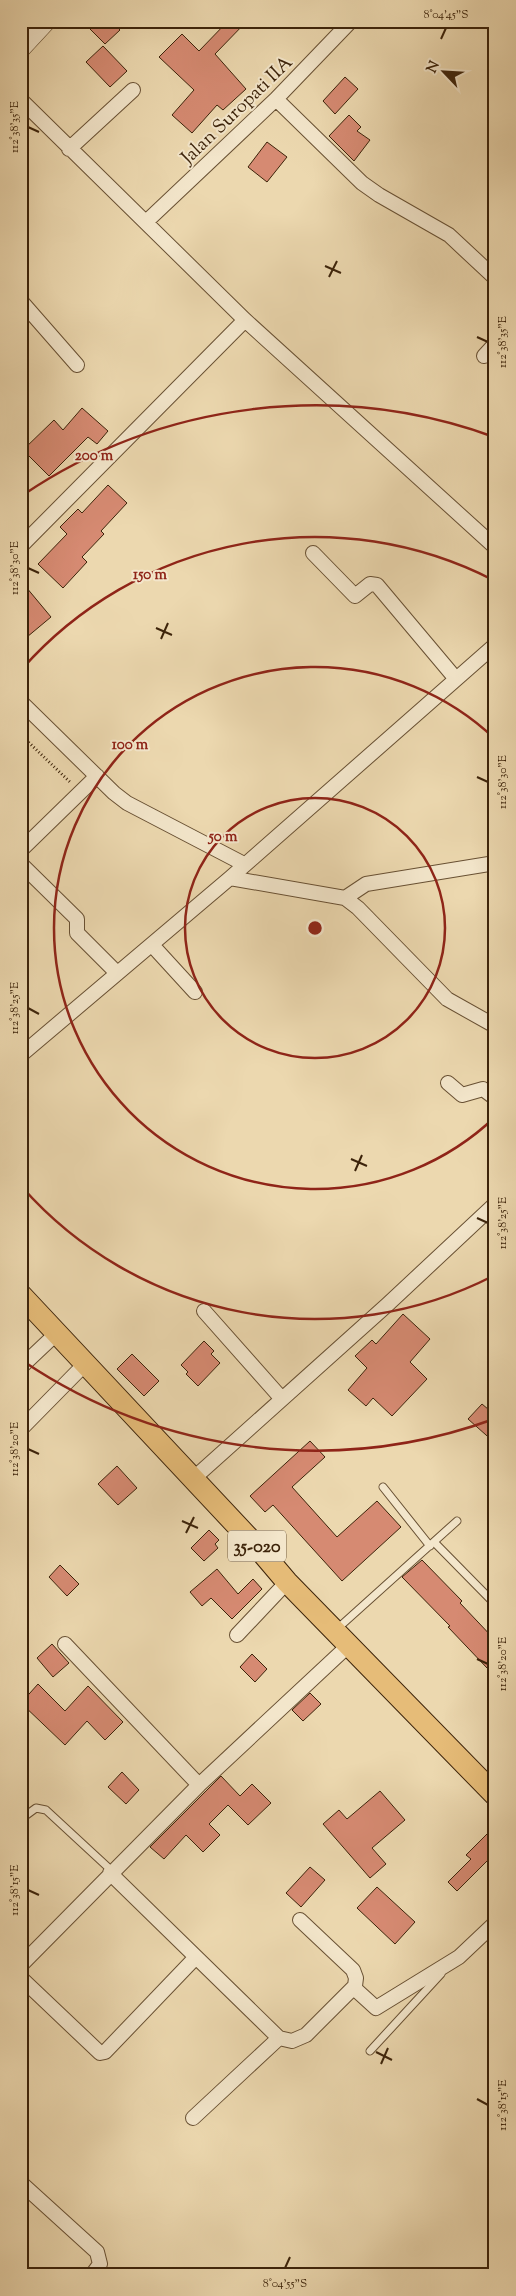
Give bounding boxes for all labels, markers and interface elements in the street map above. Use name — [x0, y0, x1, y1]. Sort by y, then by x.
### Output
text: 8°04'45"S — [423, 6, 469, 24]
north arrow — [418, 48, 468, 98]
street label: Jalan Suropati IIA — [175, 50, 300, 172]
text: N — [423, 58, 445, 77]
text: 112°38'35"E — [6, 100, 24, 153]
text: 112°38'35"E — [494, 315, 512, 368]
text: 200 m — [75, 446, 114, 467]
text: 112°38'30"E — [6, 540, 24, 595]
text: 150 m — [133, 565, 167, 586]
text: 100 m — [112, 735, 149, 756]
text: 112°38'30"E — [494, 754, 512, 809]
text: 50 m — [208, 827, 238, 848]
centre of rings — [306, 919, 324, 937]
text: 112°38'25"E — [6, 981, 24, 1034]
text: 112°38'25"E — [494, 1196, 512, 1249]
text: 112°38'20"E — [6, 1421, 24, 1476]
road number: 35-020 — [228, 1530, 286, 1562]
text: 112°38'20"E — [494, 1636, 512, 1691]
text: 112°38'15"E — [6, 1864, 24, 1916]
text: 112°38'15"E — [494, 2079, 512, 2131]
text: 8°04'55"S — [263, 2275, 307, 2293]

